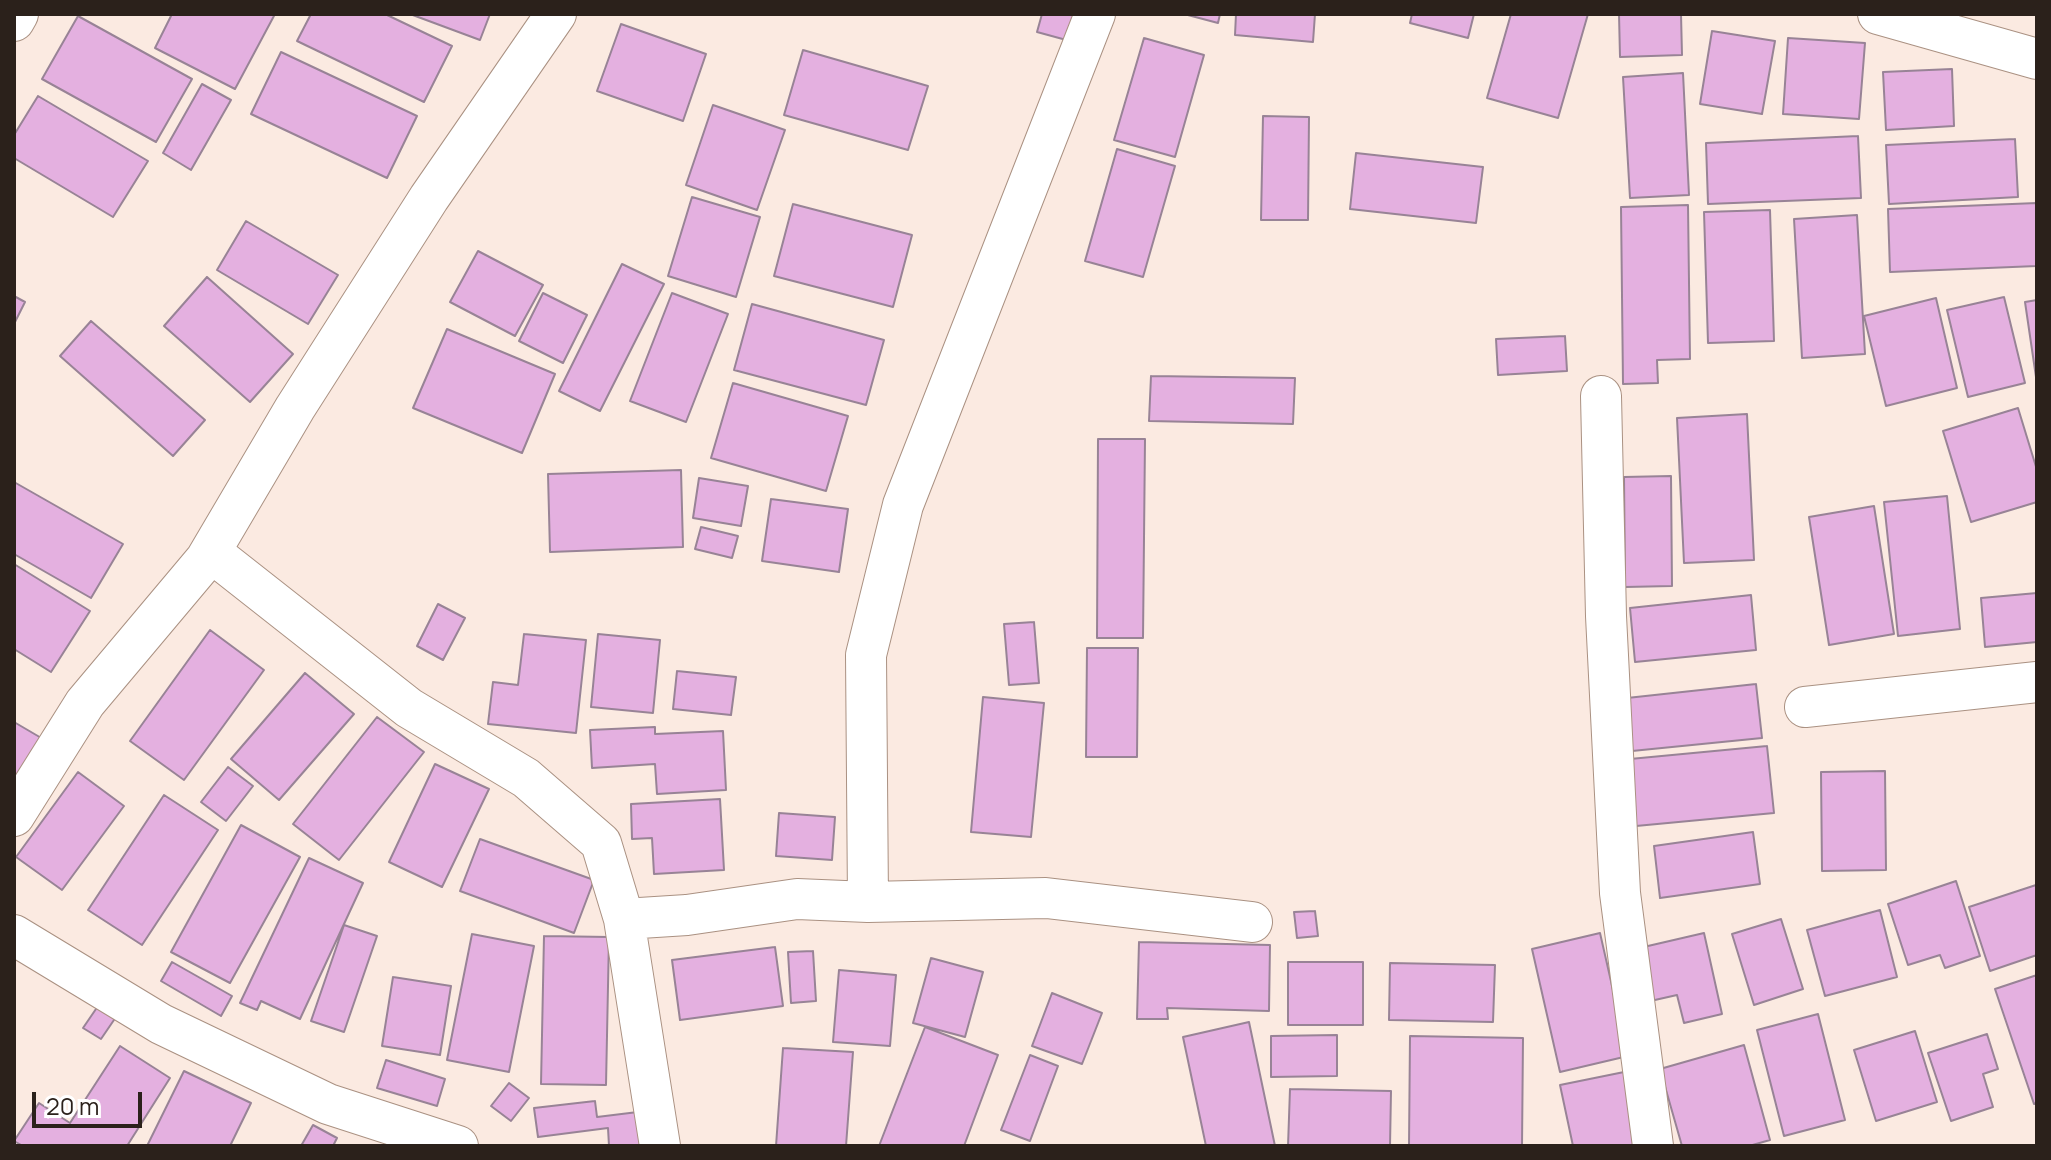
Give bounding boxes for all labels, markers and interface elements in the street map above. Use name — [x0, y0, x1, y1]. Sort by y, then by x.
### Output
scale bar — [36, 1076, 146, 1126]
text: 20 m — [46, 1089, 99, 1122]

